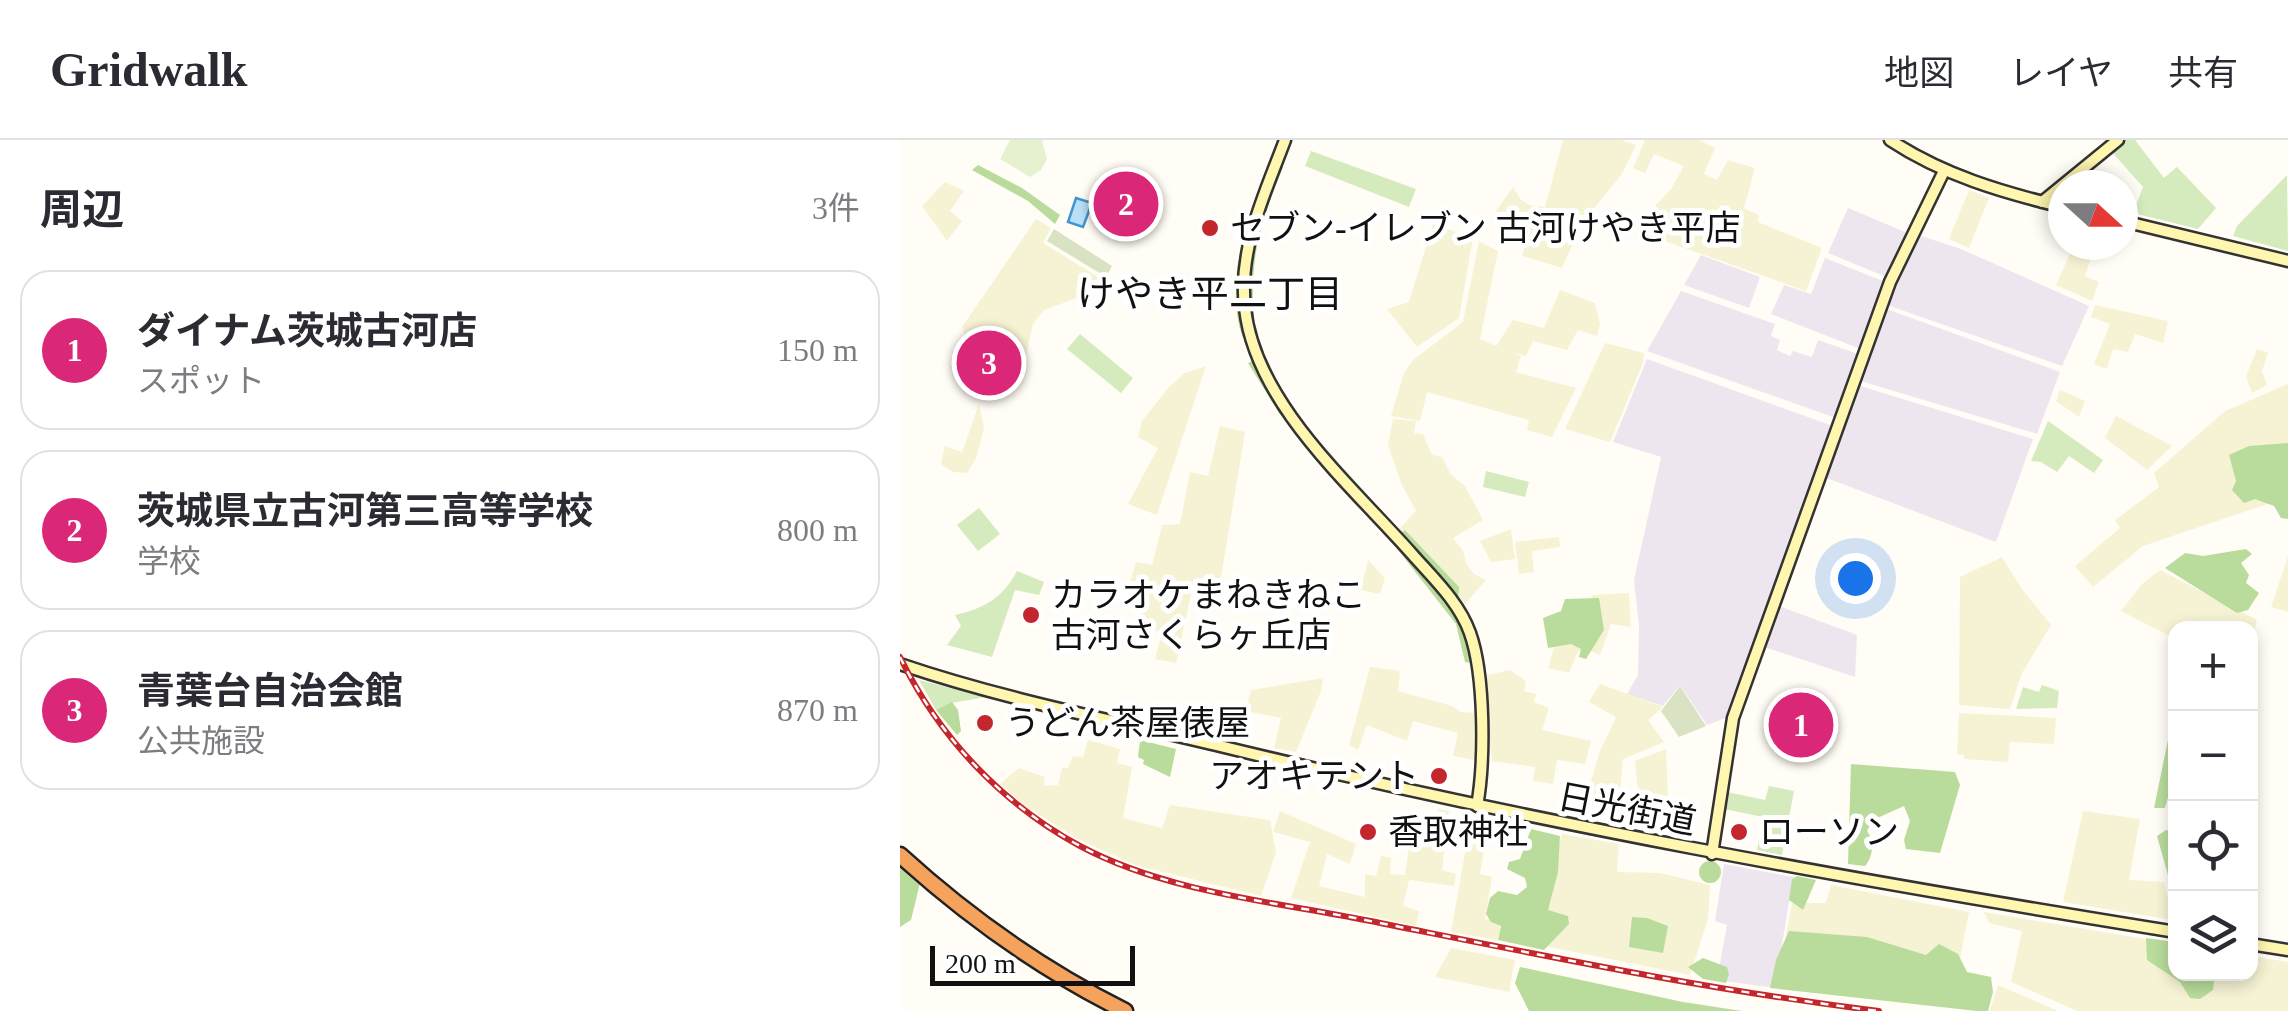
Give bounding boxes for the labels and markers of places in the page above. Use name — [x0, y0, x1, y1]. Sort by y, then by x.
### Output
pin: 2 — [1094, 167, 1158, 242]
place label: セブン-イレブン 古河けやき平店 — [1230, 209, 1740, 248]
marker: セブン-イレブン 古河けやき平店 — [1199, 217, 1221, 239]
pin: 3 — [956, 326, 1022, 400]
place label: カラオケまねきねこ 古河さくらヶ丘店 — [1051, 576, 1366, 655]
marker: カラオケまねきねこ 古河さくらヶ丘店 — [1020, 604, 1042, 626]
pin: 1 — [1768, 688, 1834, 762]
place label: うどん茶屋俵屋 — [1005, 704, 1250, 743]
marker: うどん茶屋俵屋 — [974, 712, 996, 734]
place label: アオキテント — [1209, 757, 1419, 796]
marker: アオキテント — [1428, 765, 1450, 787]
place label: 香取神社 — [1388, 813, 1528, 852]
place label: ローソン — [1759, 813, 1899, 852]
marker: 香取神社 — [1357, 821, 1379, 843]
marker: ローソン — [1728, 821, 1750, 843]

